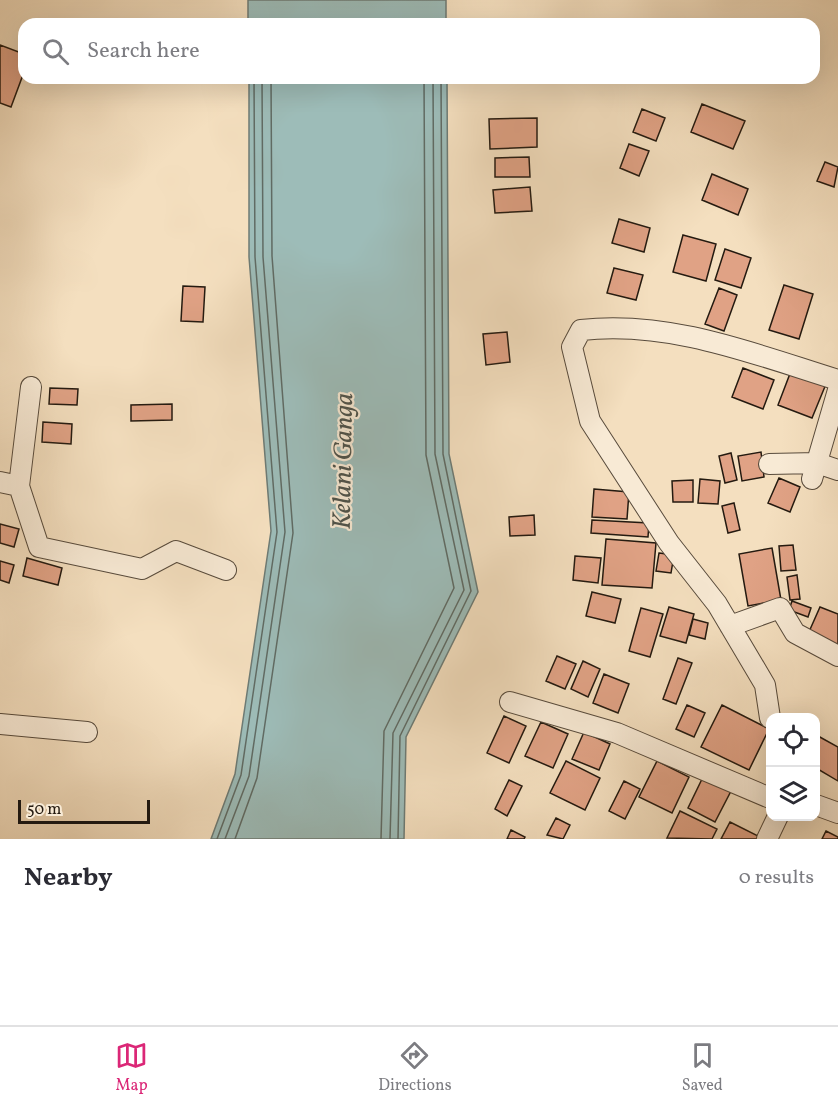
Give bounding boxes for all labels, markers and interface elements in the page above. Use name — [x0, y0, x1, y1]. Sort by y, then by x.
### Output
search box — [18, 18, 820, 84]
icon: search — [39, 35, 72, 68]
text: Search here — [87, 36, 200, 67]
water label: Kelani Ganga — [325, 392, 363, 530]
map controls — [766, 713, 820, 821]
button: locate — [766, 713, 820, 767]
button: layers — [766, 767, 820, 821]
scale bar — [18, 797, 150, 824]
text: 50 m — [27, 799, 61, 821]
text: Nearby — [24, 860, 113, 896]
text: 0 results — [739, 864, 814, 892]
tab: Map — [115, 1039, 148, 1097]
tab: Directions — [378, 1039, 452, 1097]
tab: Saved — [682, 1039, 723, 1097]

